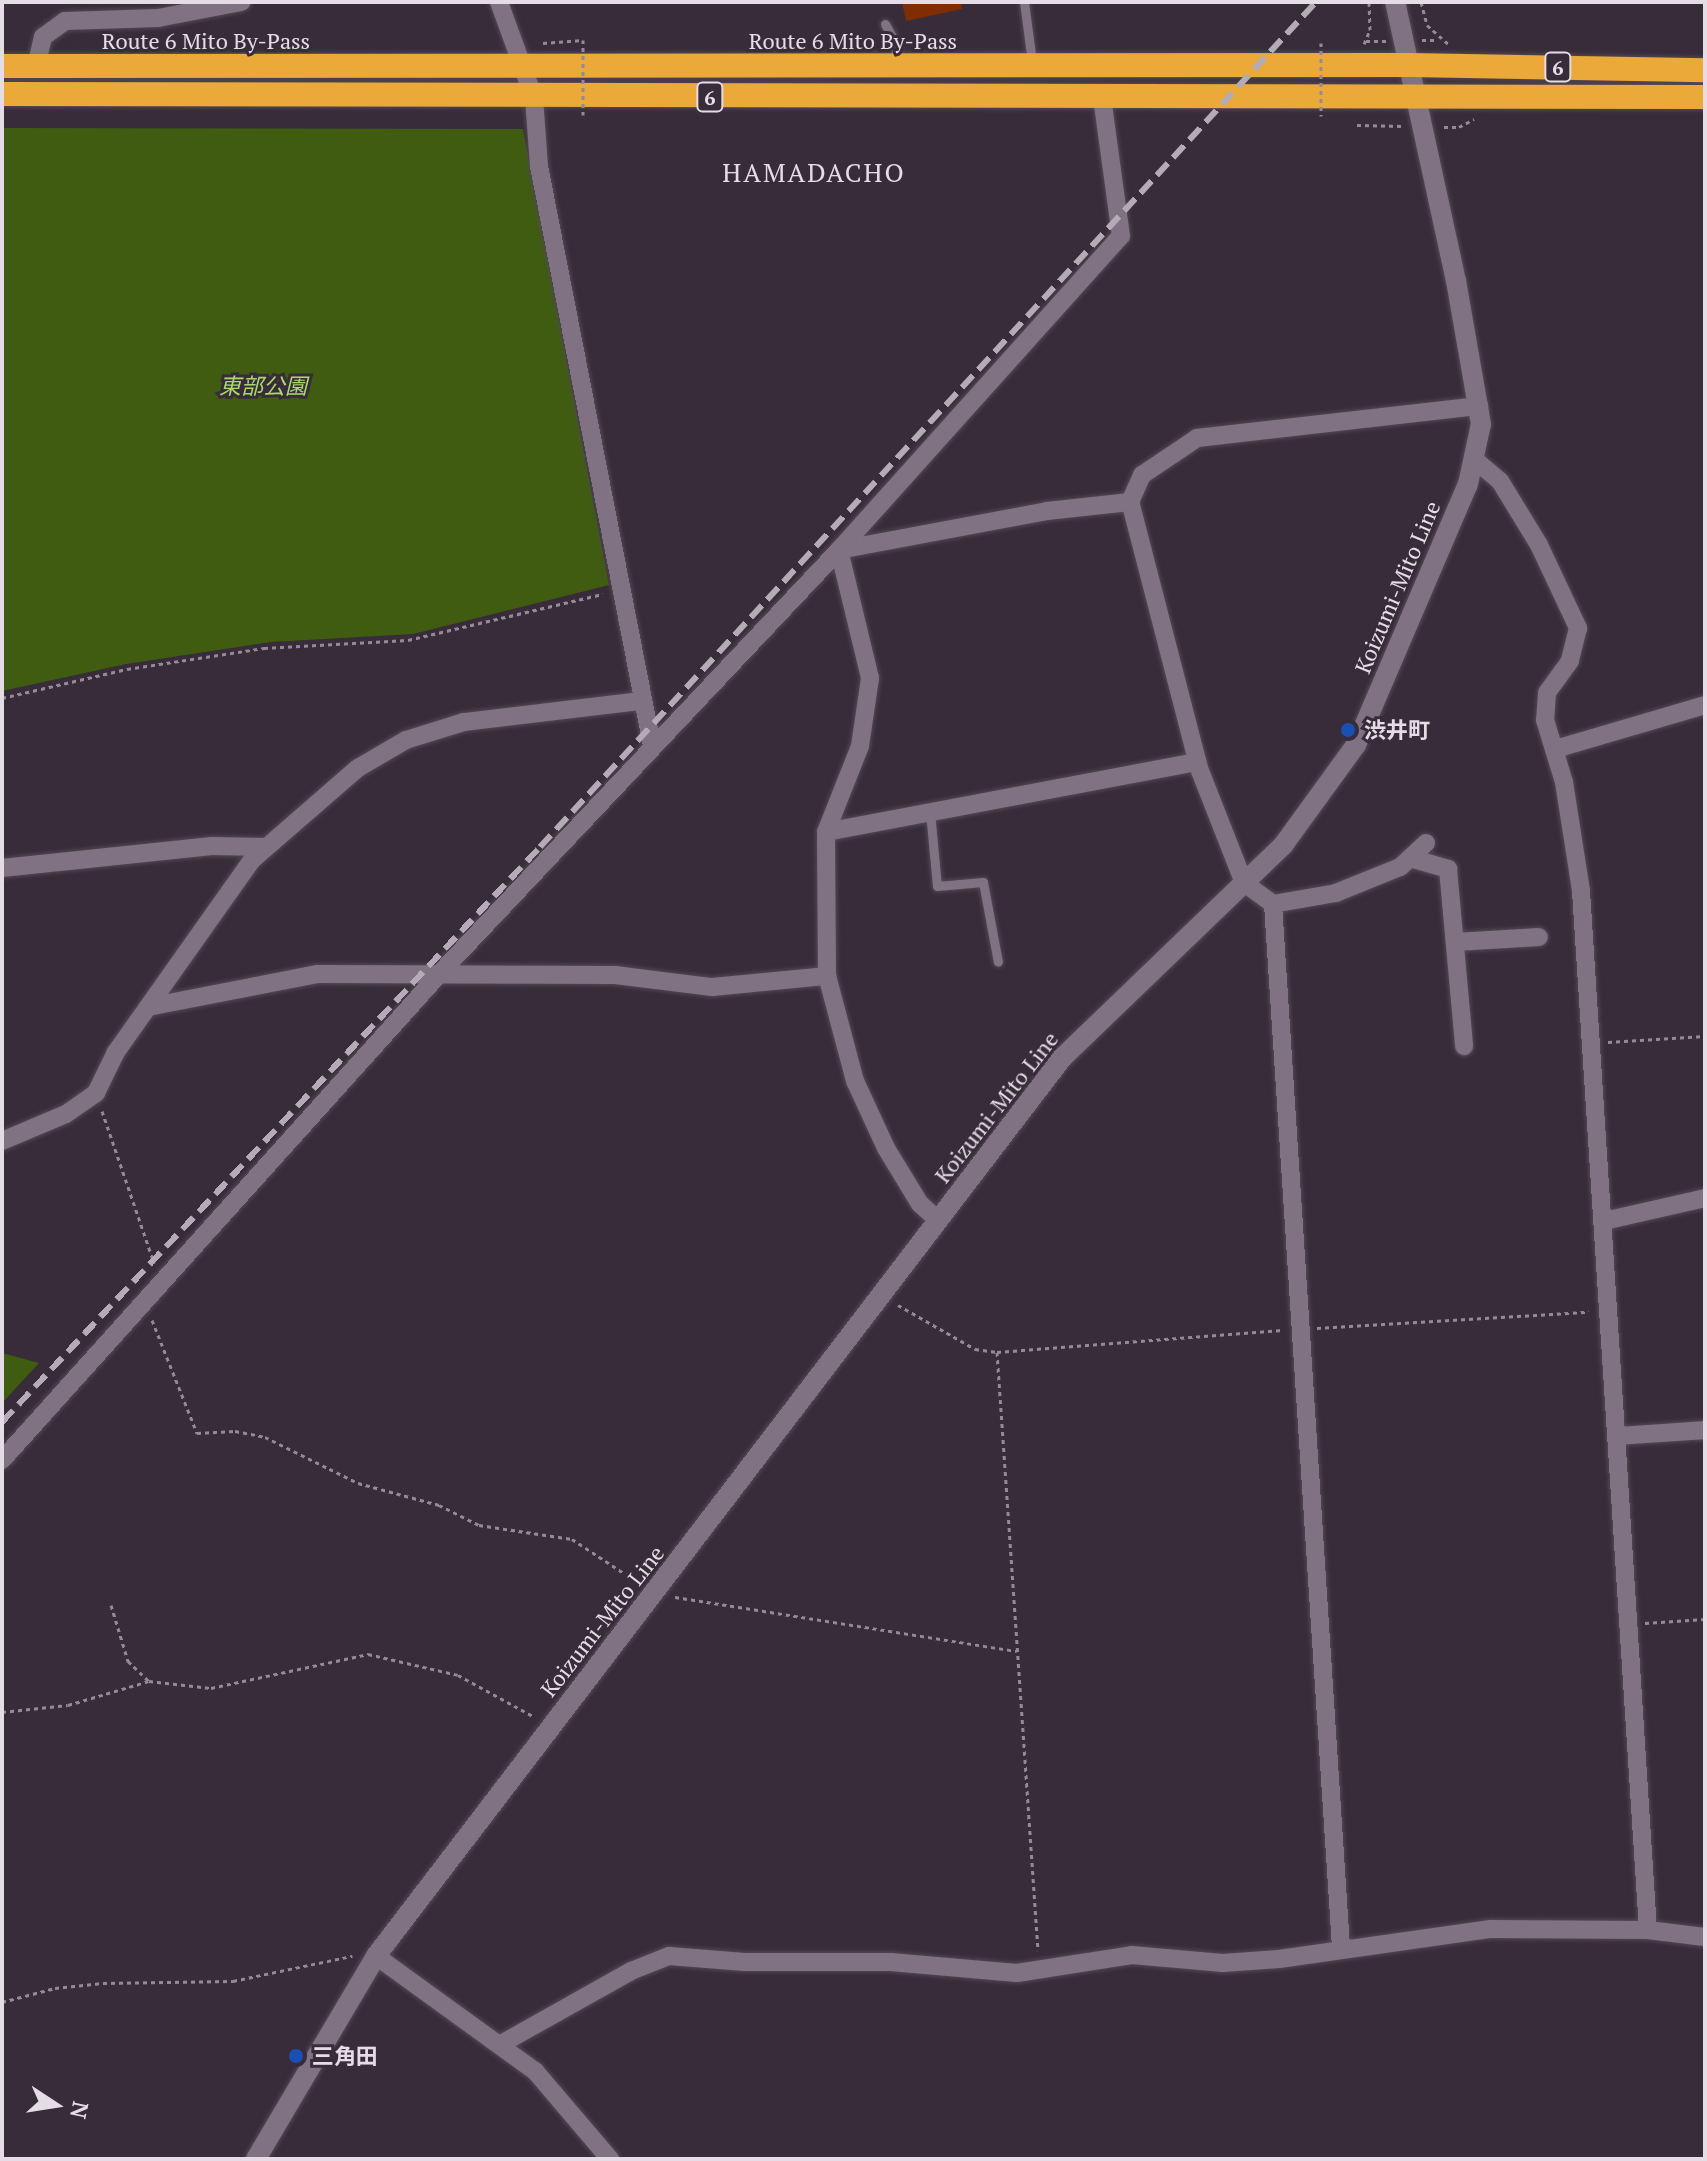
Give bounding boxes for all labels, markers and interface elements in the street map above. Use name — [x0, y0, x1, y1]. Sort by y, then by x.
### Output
street label: Route 6 Mito By-Pass — [102, 28, 310, 54]
street label: Route 6 Mito By-Pass — [749, 28, 957, 54]
road number: 6 — [1544, 51, 1572, 83]
road number: 6 — [696, 81, 724, 113]
district label: HAMADACHO — [722, 157, 906, 189]
park label: 東部公園 — [219, 373, 307, 399]
street label: Koizumi-Mito Line — [1349, 497, 1445, 677]
place label: 渋井町 — [1364, 717, 1430, 743]
marker: 渋井町 — [1339, 721, 1357, 739]
street label: Koizumi-Mito Line — [929, 1026, 1063, 1188]
street label: Koizumi-Mito Line — [535, 1540, 669, 1702]
place label: 三角田 — [312, 2043, 378, 2069]
marker: 三角田 — [287, 2047, 305, 2065]
north arrow — [16, 2065, 96, 2145]
text: N — [64, 2099, 96, 2121]

